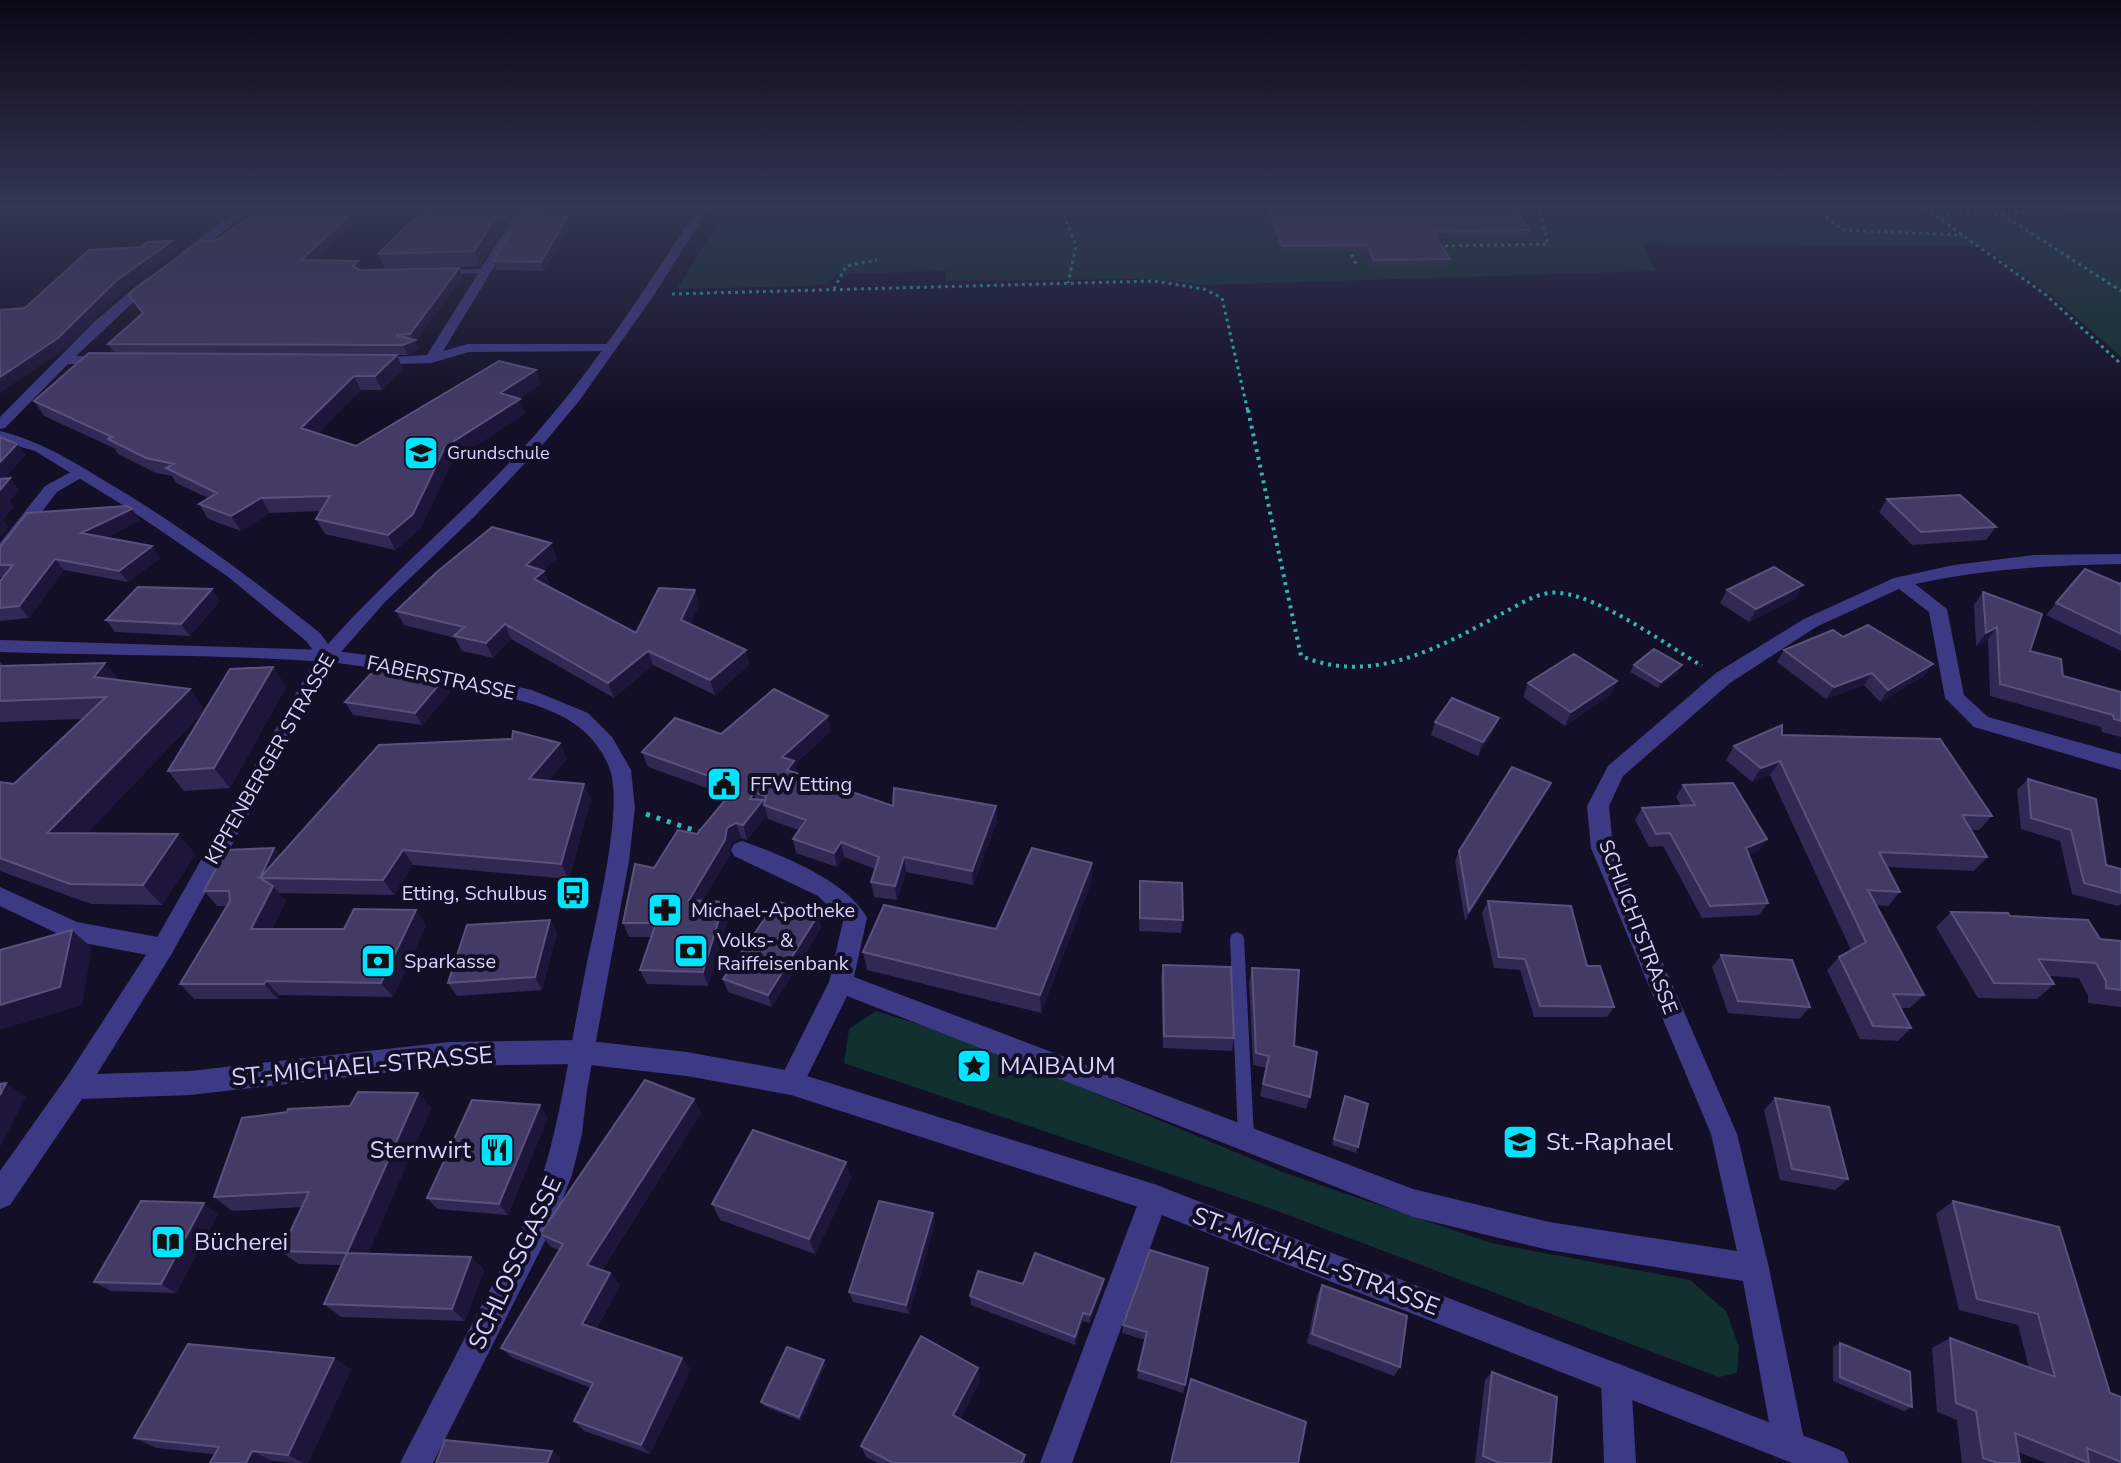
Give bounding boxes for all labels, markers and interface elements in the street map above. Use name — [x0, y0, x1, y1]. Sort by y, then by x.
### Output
school or university icon: Grundschule — [402, 434, 440, 472]
place label: Grundschule — [447, 441, 549, 465]
street label: KIPFENBERGER STRASSE — [199, 649, 341, 869]
street label: FABERSTRASSE — [364, 649, 518, 707]
public building icon: FFW Etting — [705, 765, 743, 803]
place label: FFW Etting — [750, 771, 852, 798]
street label: SCHLICHTSTRASSE — [1592, 836, 1684, 1018]
bus stop icon: Etting, Schulbus — [554, 874, 592, 912]
place label: Etting, Schulbus — [402, 880, 547, 907]
pharmacy icon: Michael-Apotheke — [646, 891, 684, 929]
place label: Michael-Apotheke — [691, 897, 855, 924]
place label: Volks- & Raiffeisenbank — [716, 927, 850, 977]
bank icon: Volks- & Raiffeisenbank — [672, 932, 710, 970]
bank icon: Sparkasse — [359, 942, 397, 980]
place label: Sparkasse — [404, 948, 496, 975]
street label: ST.-MICHAEL-STRASSE — [230, 1039, 494, 1093]
place icon: MAIBAUM — [955, 1047, 993, 1085]
place label: MAIBAUM — [1000, 1050, 1116, 1082]
school or university icon: St.-Raphael — [1501, 1123, 1539, 1161]
place label: St.-Raphael — [1546, 1126, 1673, 1158]
restaurant icon: Sternwirt — [478, 1131, 516, 1169]
place label: Sternwirt — [370, 1134, 472, 1166]
street label: SCHLOSSGASSE — [461, 1171, 569, 1355]
street label: ST.-MICHAEL-STRASSE — [1188, 1199, 1444, 1323]
library icon: Bücherei — [149, 1223, 187, 1261]
place label: Bücherei — [194, 1226, 288, 1258]

